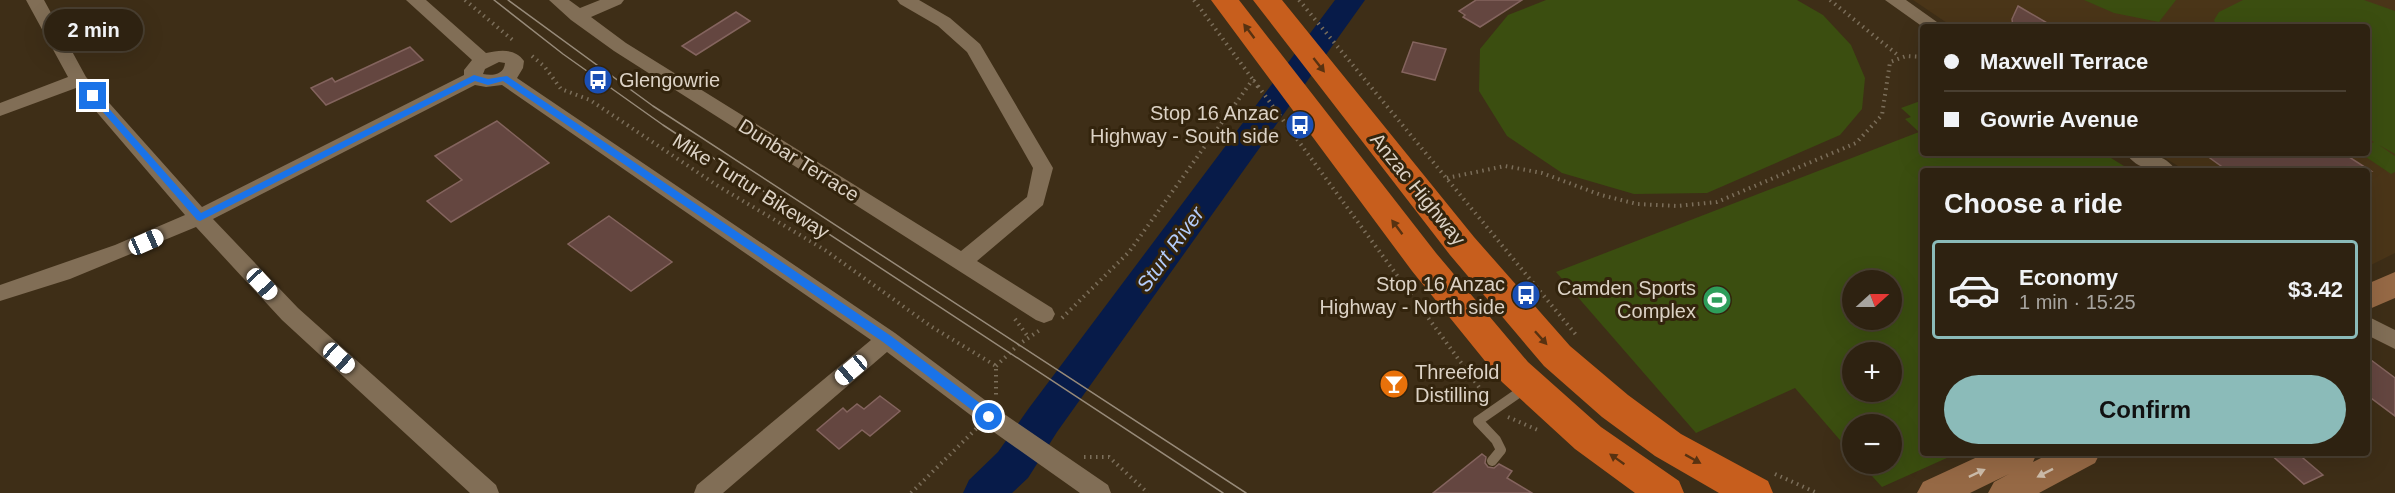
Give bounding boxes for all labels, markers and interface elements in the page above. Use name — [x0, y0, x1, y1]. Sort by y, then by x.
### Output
callout: 2 min — [44, 9, 142, 51]
text: 2 min — [67, 19, 120, 41]
one-way arrow — [1243, 23, 1255, 38]
text: Maxwell Terrace — [1980, 49, 2148, 74]
one-way arrow — [1312, 57, 1325, 73]
bus stop icon: Glengowrie — [582, 64, 614, 96]
place label: Glengowrie — [619, 69, 720, 91]
route end — [79, 82, 106, 109]
place label: Stop 16 Anzac Highway - South side — [1090, 102, 1279, 147]
text: Gowrie Avenue — [1980, 107, 2139, 132]
bus stop icon: Stop 16 Anzac Highway - South side — [1284, 109, 1316, 141]
street label: Dunbar Terrace — [735, 114, 863, 206]
street label: Mike Turtur Bikeway — [669, 129, 833, 243]
street label: Anzac Highway — [1366, 129, 1470, 249]
text: Choose a ride — [1944, 189, 2123, 219]
water label: Sturt River — [1132, 201, 1209, 296]
one-way arrow — [1391, 219, 1404, 235]
car — [126, 226, 166, 258]
icon: car — [1947, 263, 2001, 317]
car — [243, 265, 281, 303]
text: Economy — [2019, 265, 2118, 290]
north arrow — [1842, 270, 1902, 330]
map controls — [1842, 270, 1902, 474]
place label: Stop 16 Anzac Highway - North side — [1319, 273, 1505, 318]
place label: Camden Sports Complex — [1557, 277, 1696, 322]
text: $3.42 — [2288, 277, 2343, 302]
bus stop icon: Stop 16 Anzac Highway - North side — [1510, 279, 1542, 311]
sports icon: Camden Sports Complex — [1701, 284, 1733, 316]
text: 1 min · 15:25 — [2019, 291, 2136, 313]
one-way arrow — [1534, 330, 1547, 345]
car — [320, 339, 358, 377]
button: + — [1842, 342, 1902, 402]
car — [831, 352, 871, 388]
place label: Threefold Distilling — [1415, 361, 1500, 406]
bar icon: Threefold Distilling — [1378, 368, 1410, 400]
button: Confirm — [1944, 375, 2346, 444]
route start — [975, 403, 1002, 430]
button: − — [1842, 414, 1902, 474]
one-way arrow — [1609, 453, 1625, 465]
one-way arrow — [1685, 454, 1702, 464]
one-way arrow — [2036, 468, 2053, 478]
one-way arrow — [1969, 469, 1986, 478]

